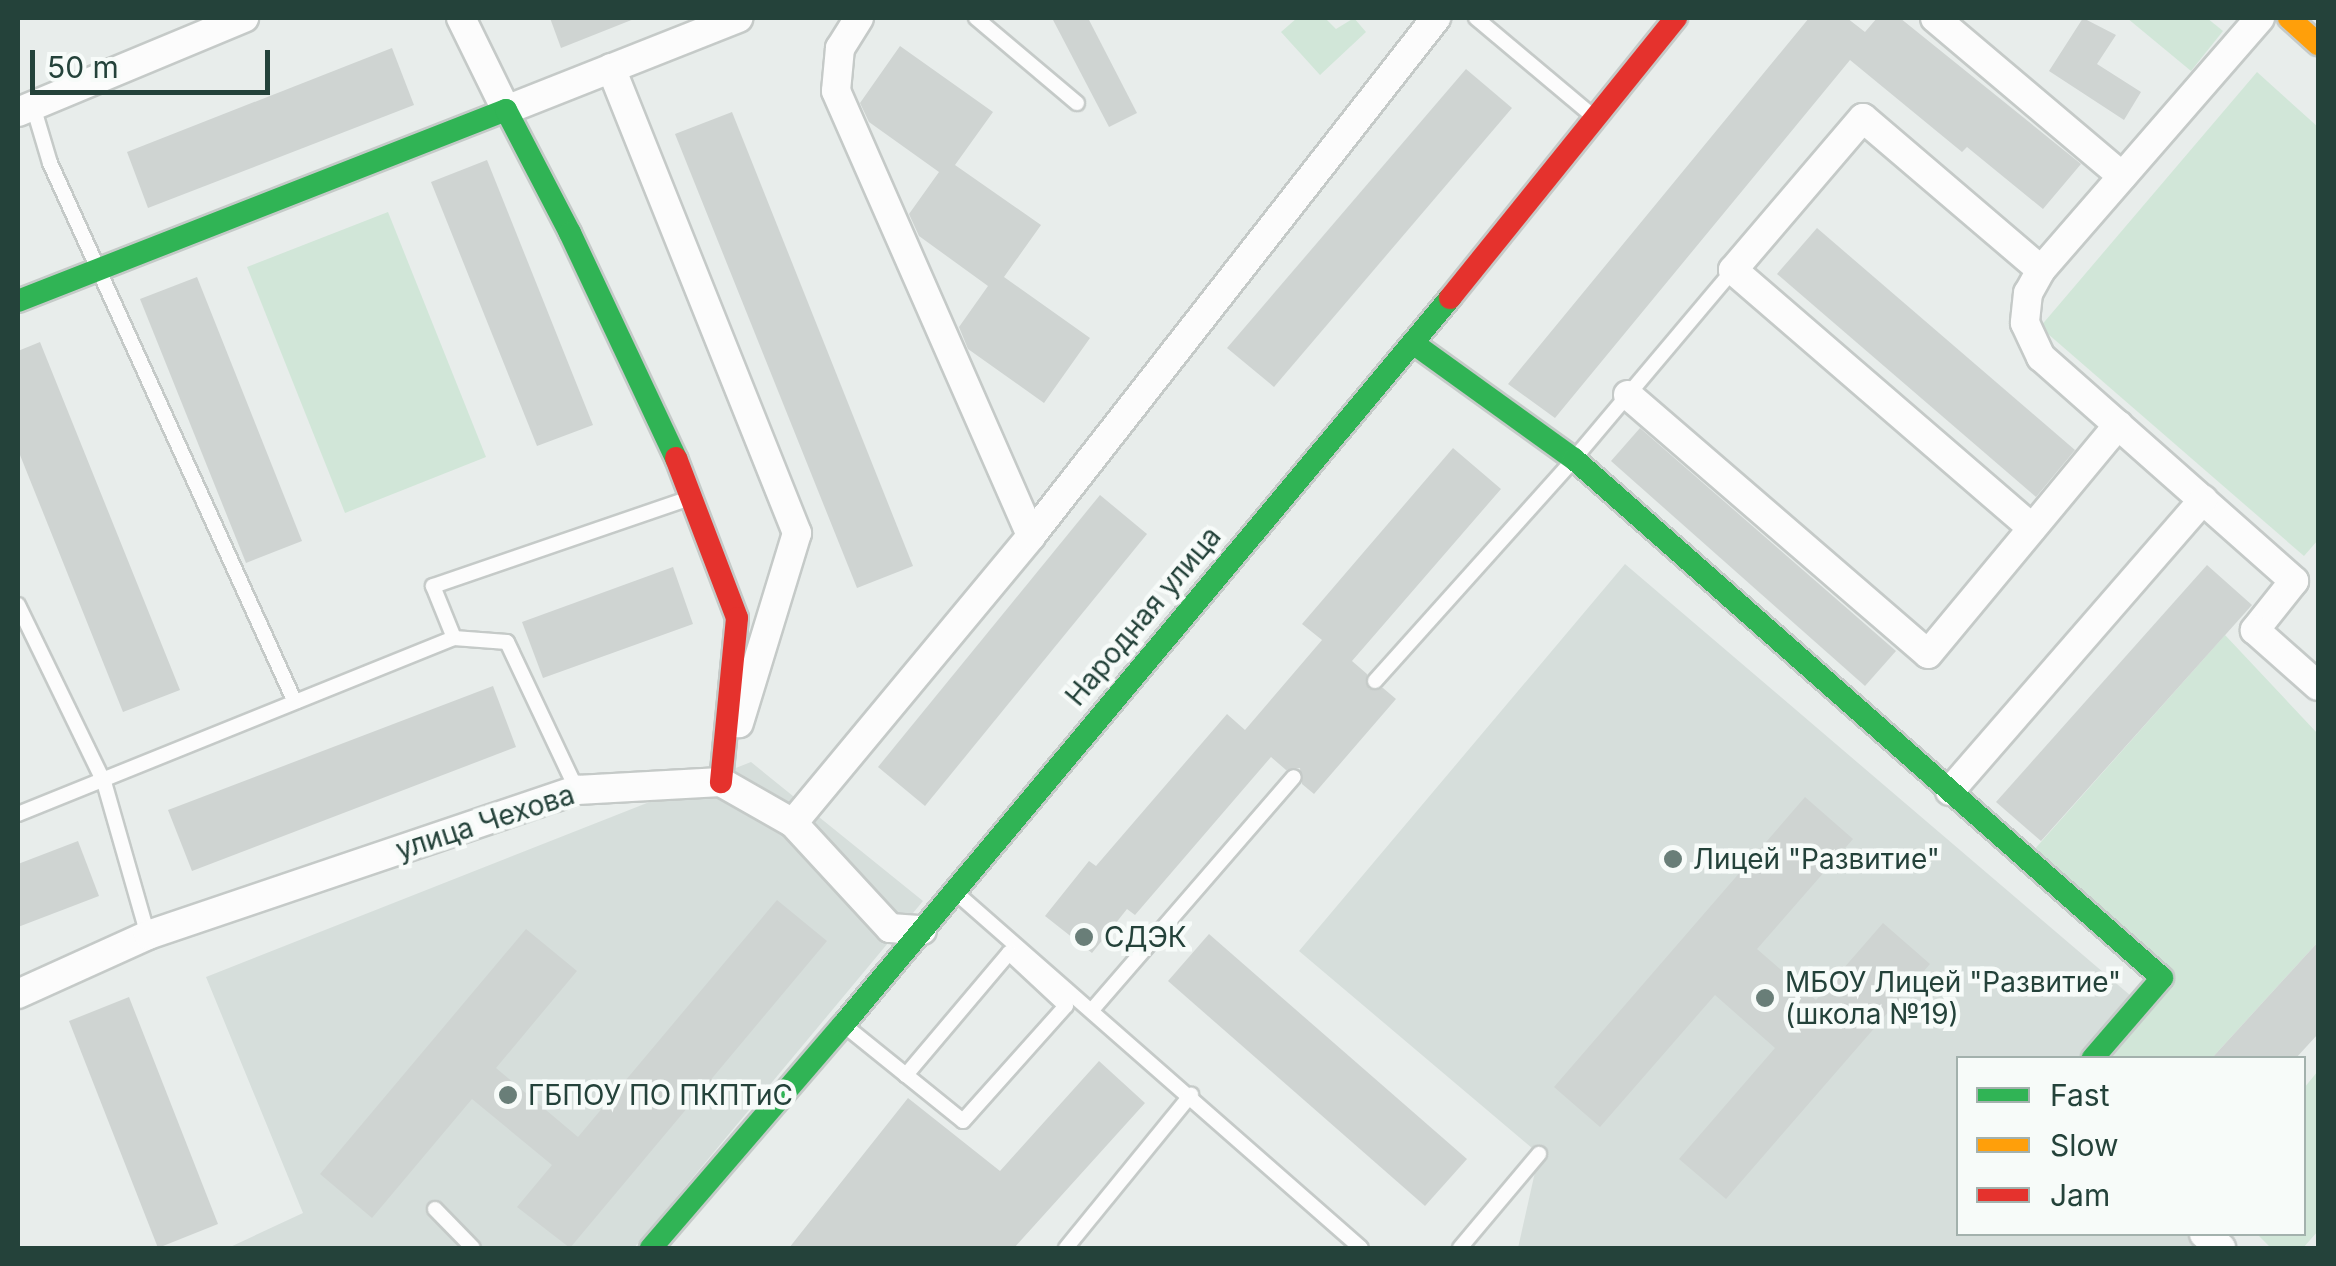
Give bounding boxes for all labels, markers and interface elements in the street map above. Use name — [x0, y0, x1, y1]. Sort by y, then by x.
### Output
scale bar — [35, 30, 275, 92]
text: 50 m — [47, 49, 119, 85]
street label: Народная улица — [1058, 520, 1228, 712]
street label: улица Чехова — [391, 777, 579, 867]
place label: Лицей "Развитие" — [1693, 842, 1940, 876]
marker: Лицей "Развитие" — [1662, 848, 1684, 870]
place label: СДЭК — [1104, 920, 1187, 954]
marker: СДЭК — [1073, 926, 1095, 948]
place label: МБОУ Лицей "Развитие" (школа №19) — [1785, 965, 2121, 1031]
marker: МБОУ Лицей "Развитие" (школа №19) — [1754, 987, 1776, 1009]
legend — [1956, 1056, 2306, 1236]
text: Fast — [2050, 1077, 2109, 1113]
place label: ГБПОУ ПО ПКПТиС — [528, 1078, 793, 1112]
marker: ГБПОУ ПО ПКПТиС — [497, 1084, 519, 1106]
text: Slow — [2050, 1127, 2119, 1163]
text: Jam — [2050, 1177, 2110, 1213]

